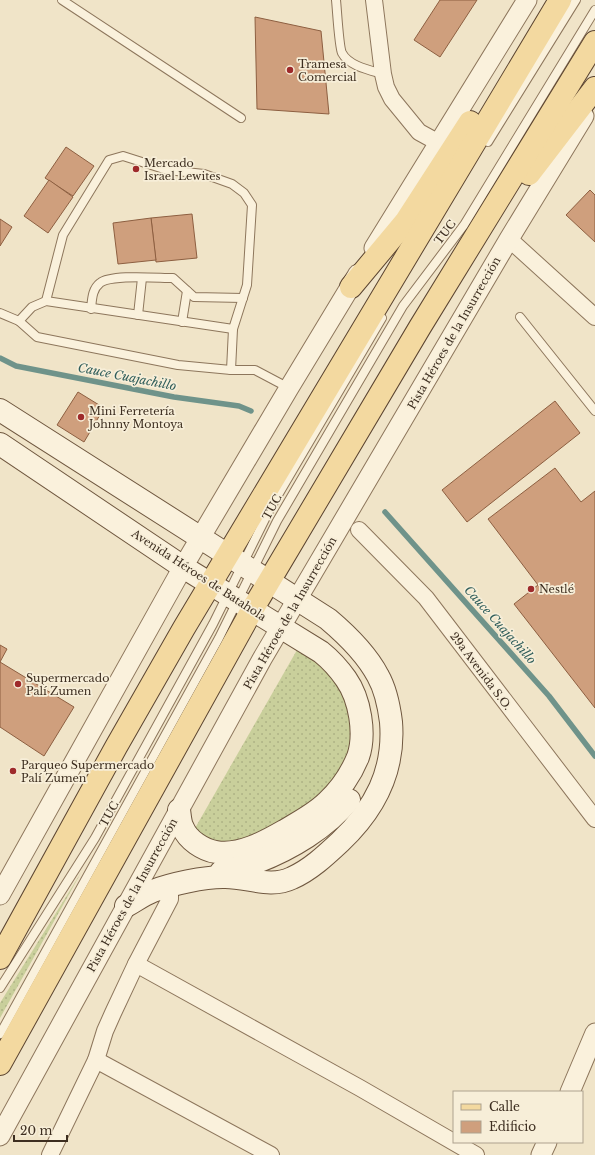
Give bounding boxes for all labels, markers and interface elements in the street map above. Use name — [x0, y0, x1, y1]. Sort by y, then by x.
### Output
place label: Tramesa Comercial — [298, 57, 357, 84]
marker: Tramesa Comercial — [285, 65, 295, 75]
place label: Mercado Israel Lewites — [144, 156, 221, 183]
marker: Mercado Israel Lewites — [131, 164, 141, 174]
street label: TUC — [431, 217, 459, 247]
street label: Pista Héroes de la Insurrección — [405, 254, 504, 412]
water label: Cauce Cuajachillo — [77, 360, 178, 393]
place label: Mini Ferretería Johnny Montoya — [87, 404, 184, 431]
marker: Mini Ferretería Johnny Montoya — [76, 412, 86, 422]
street label: TUC — [259, 492, 285, 522]
street label: Avenida Héroes de Batahola — [128, 526, 270, 624]
street label: Pista Héroes de la Insurrección — [241, 534, 340, 692]
place label: Nestlé — [539, 582, 574, 596]
water label: Cauce Cuajachillo — [461, 583, 539, 667]
marker: Nestlé — [526, 584, 536, 594]
street label: 29a Avenida S.O. — [447, 629, 515, 713]
place label: Supermercado Palí Zumen — [26, 671, 109, 698]
marker: Supermercado Palí Zumen — [13, 679, 23, 689]
place label: Parqueo Supermercado Palí Zumen — [21, 758, 154, 785]
marker: Parqueo Supermercado Palí Zumen — [8, 766, 18, 776]
street label: TUC — [96, 799, 122, 829]
street label: Pista Héroes de la Insurrección — [84, 815, 180, 974]
legend — [453, 1091, 583, 1143]
text: Calle — [489, 1099, 520, 1114]
scale bar — [14, 1117, 67, 1143]
text: Edificio — [489, 1119, 536, 1134]
text: 20 m — [20, 1123, 52, 1138]

